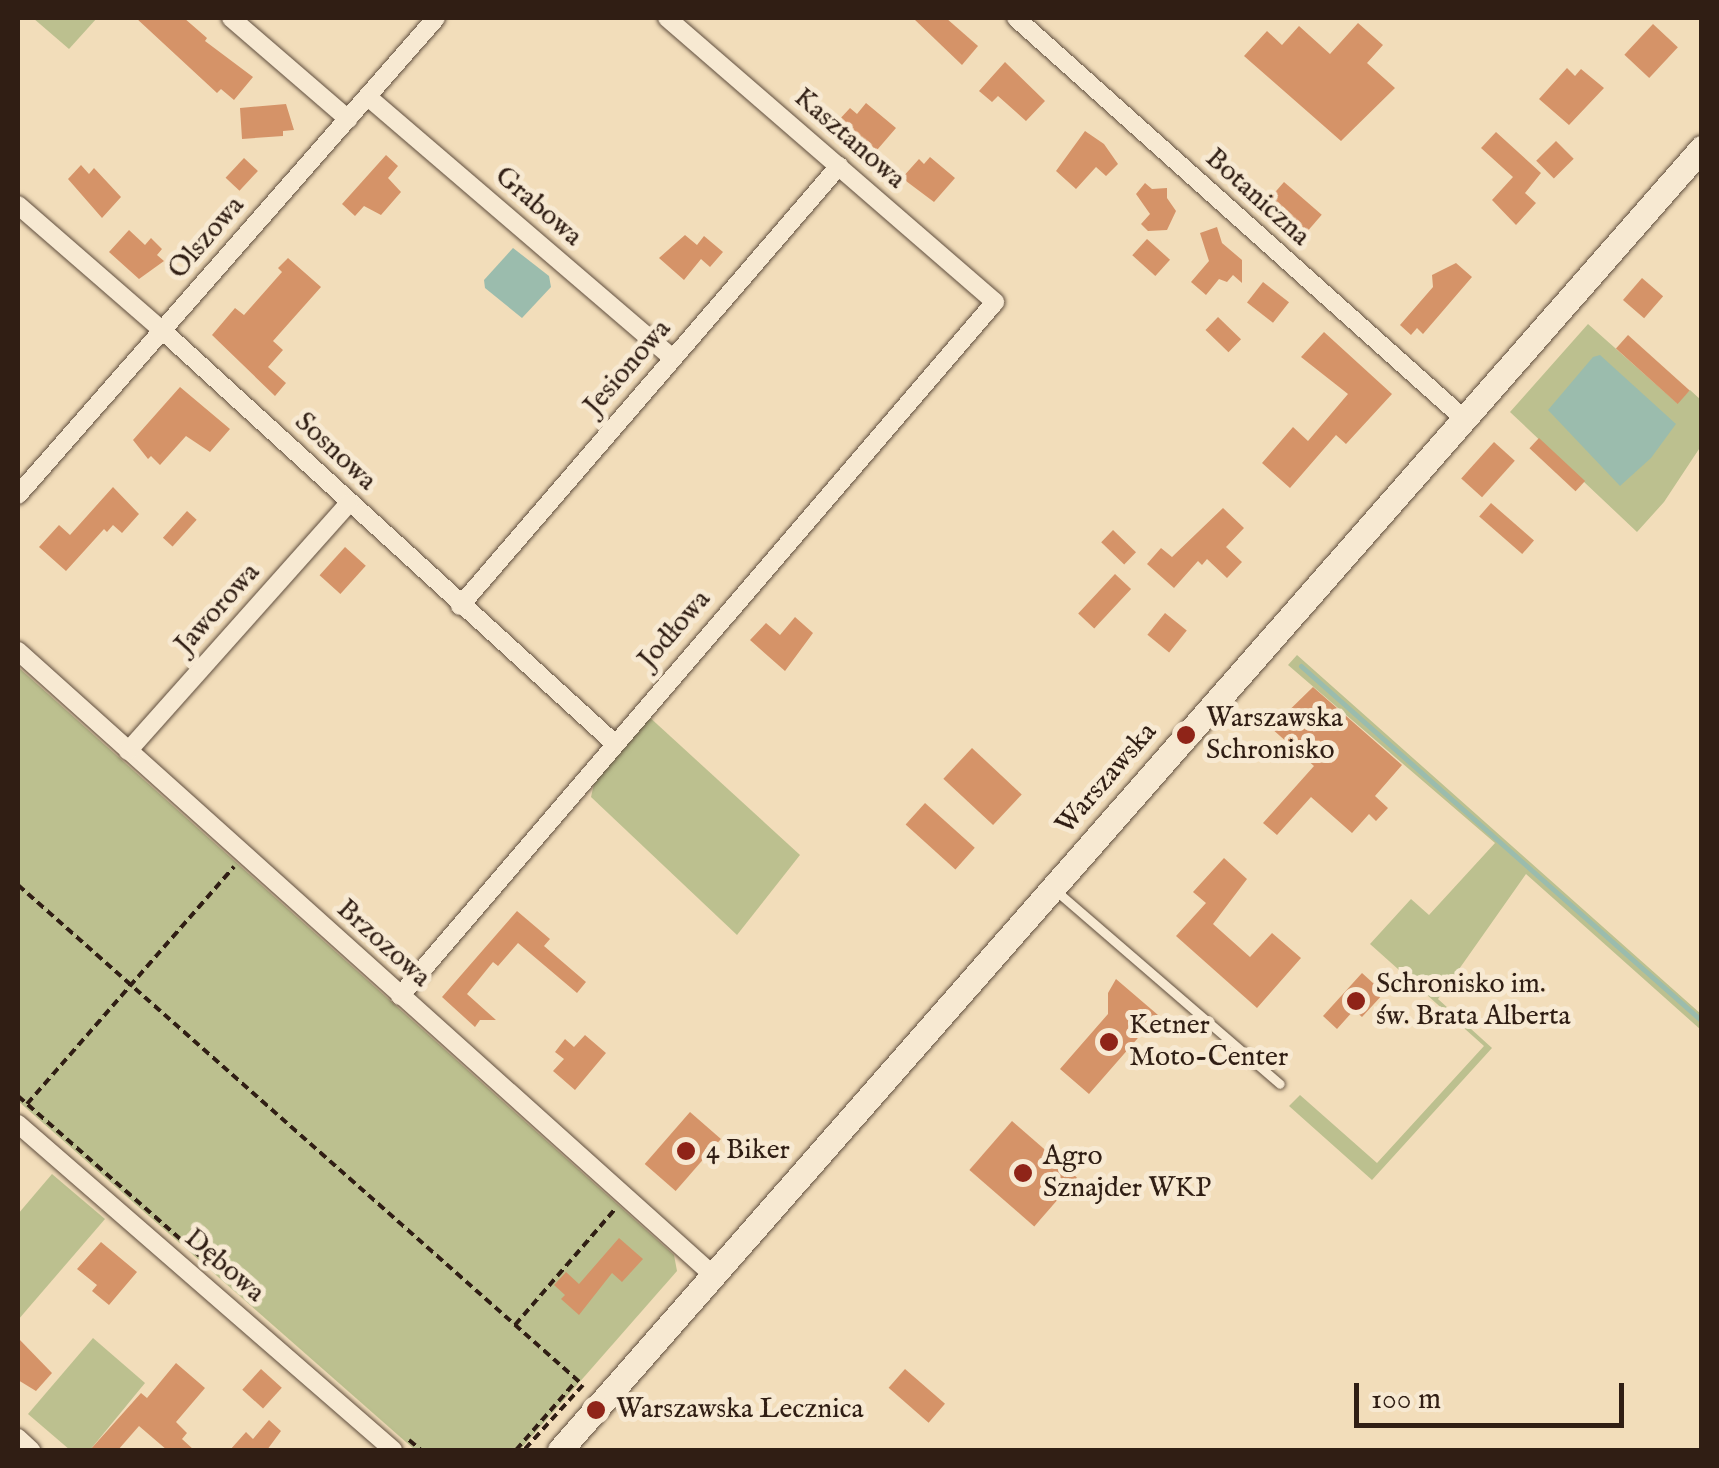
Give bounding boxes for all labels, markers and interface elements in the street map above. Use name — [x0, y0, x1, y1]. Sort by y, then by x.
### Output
street label: Kasztanowa — [786, 81, 912, 197]
street label: Botaniczna — [1198, 142, 1316, 254]
street label: Grabowa — [487, 160, 589, 254]
street label: Olszowa — [162, 190, 252, 286]
street label: Jesionowa — [577, 313, 679, 423]
street label: Sosnowa — [287, 406, 383, 498]
street label: Jaworowa — [168, 556, 268, 662]
street label: Jodłowa — [632, 584, 718, 676]
place label: Warszawska Schronisko — [1206, 702, 1343, 768]
street label: Warszawska — [1049, 716, 1165, 842]
marker: Warszawska Schronisko — [1175, 724, 1197, 746]
street label: Brzozowa — [329, 893, 437, 995]
place label: Schronisko im. św. Brata Alberta — [1376, 968, 1571, 1034]
marker: Schronisko im. św. Brata Alberta — [1345, 990, 1367, 1012]
place label: Ketner Moto-Center — [1129, 1009, 1288, 1075]
marker: Ketner Moto-Center — [1098, 1031, 1120, 1053]
place label: 4 Biker — [706, 1134, 790, 1168]
marker: 4 Biker — [675, 1140, 697, 1162]
place label: Agro Sznajder WKP — [1043, 1140, 1211, 1206]
marker: Agro Sznajder WKP — [1012, 1162, 1034, 1184]
street label: Dębowa — [177, 1222, 271, 1310]
scale bar — [1359, 1363, 1629, 1425]
text: 100 m — [1371, 1381, 1441, 1419]
place label: Warszawska Lecznica — [616, 1393, 864, 1427]
marker: Warszawska Lecznica — [585, 1399, 607, 1421]

